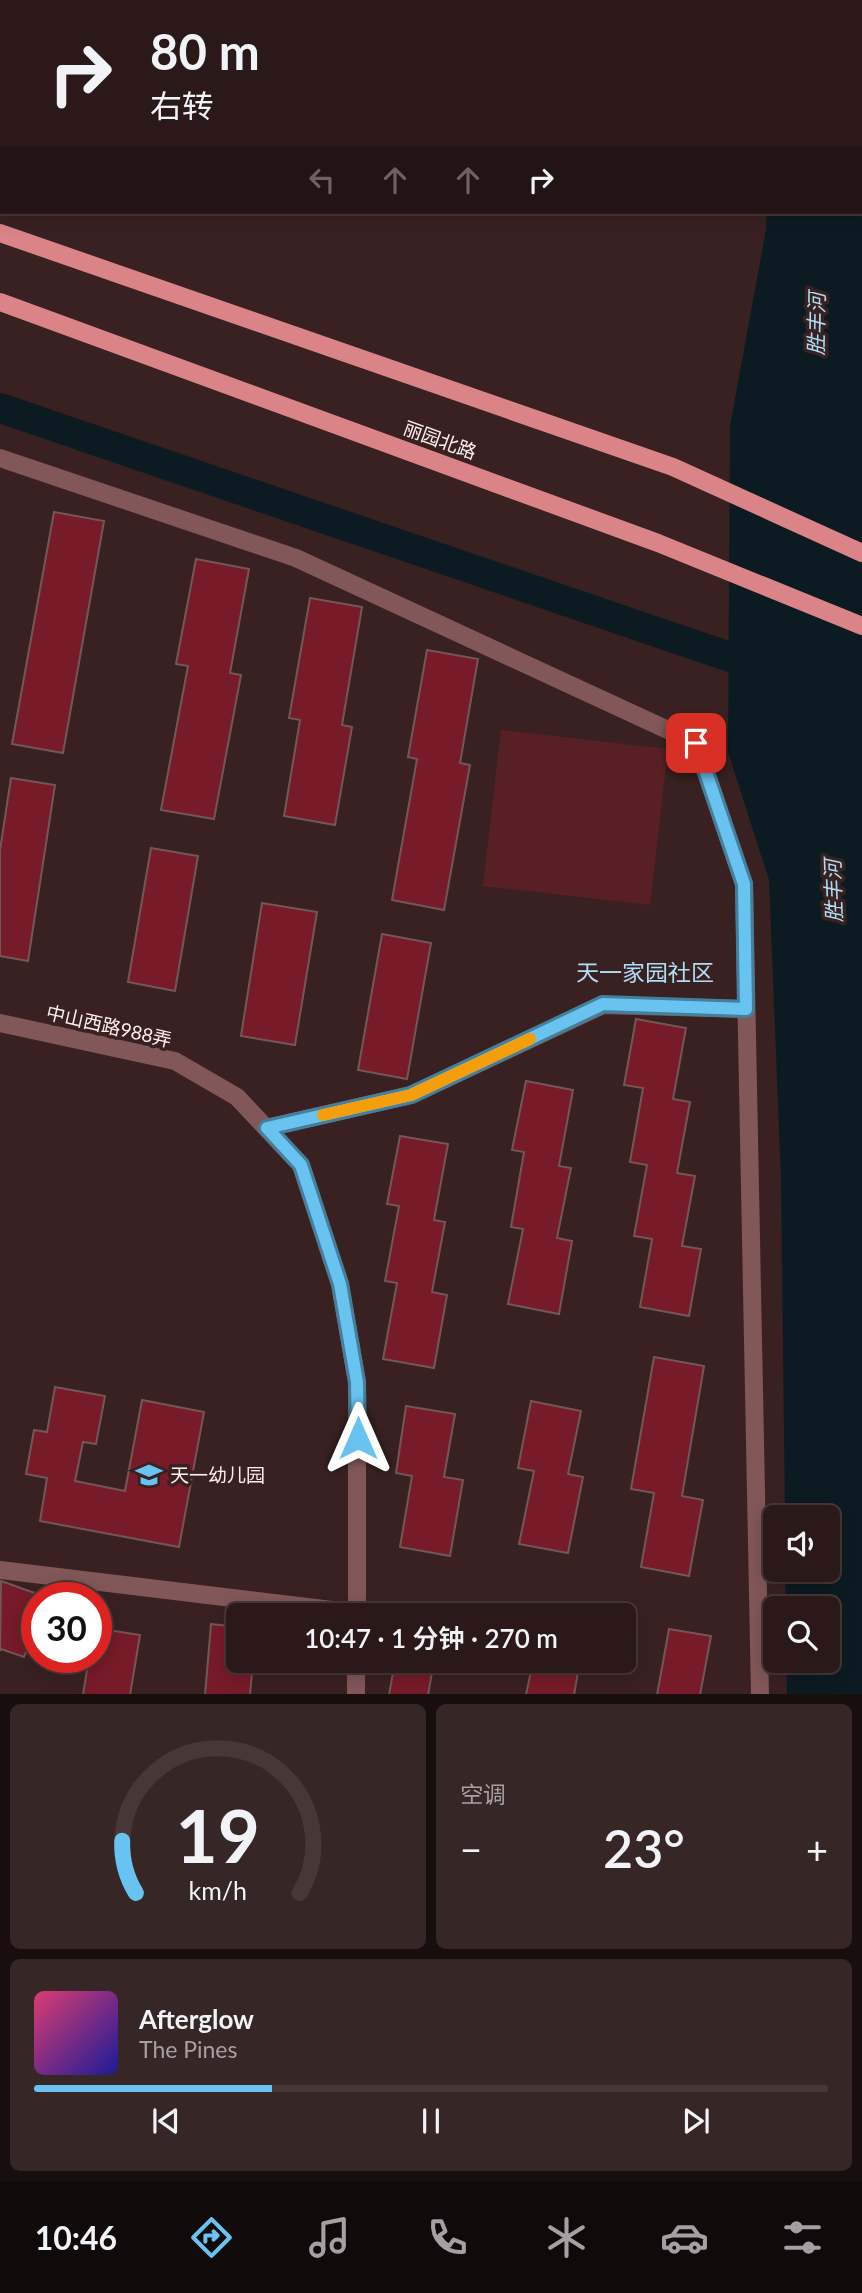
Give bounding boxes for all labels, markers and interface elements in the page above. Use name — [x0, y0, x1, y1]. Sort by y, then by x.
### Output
text: 80 m — [150, 22, 260, 80]
icon: right — [35, 28, 126, 119]
text: 右转 — [150, 86, 214, 125]
icon: left — [303, 161, 341, 199]
icon: ahead — [376, 161, 414, 199]
icon: ahead — [449, 161, 487, 199]
icon: right — [522, 161, 560, 199]
water label: 胜丰河 — [802, 288, 829, 356]
street label: 丽园北路 — [401, 416, 480, 463]
pin — [666, 713, 726, 773]
icon: arrive — [677, 724, 715, 762]
water label: 胜丰河 — [819, 855, 846, 923]
district label: 天一家园社区 — [576, 958, 714, 986]
street label: 中山西路988弄 — [44, 1000, 174, 1051]
position arrow — [321, 1401, 395, 1475]
school or university icon: 天一幼儿园 — [134, 1460, 164, 1490]
place label: 天一幼儿园 — [170, 1463, 265, 1486]
map controls — [763, 1505, 840, 1673]
button: sound — [763, 1505, 840, 1582]
speed limit sign: 30 — [21, 1582, 112, 1673]
button: search — [763, 1596, 840, 1673]
text: 10:47 · 1 分钟 · 270 m — [304, 1622, 558, 1654]
text: 空调 — [460, 1780, 506, 1808]
text: 19 — [176, 1791, 260, 1879]
text: 23° — [603, 1817, 685, 1879]
text: − — [460, 1826, 482, 1872]
text: + — [806, 1826, 828, 1872]
text: km/h — [189, 1874, 247, 1904]
text: Afterglow — [139, 2003, 254, 2035]
text: The Pines — [139, 2035, 237, 2063]
icon: previous — [147, 2102, 185, 2140]
icon: pause — [412, 2102, 450, 2140]
icon: next — [677, 2102, 715, 2140]
icon: directions — [187, 2213, 236, 2262]
icon: music — [305, 2213, 354, 2262]
icon: phone — [423, 2213, 472, 2262]
icon: climate — [542, 2213, 591, 2262]
icon: car — [660, 2213, 709, 2262]
icon: filters — [778, 2213, 827, 2262]
text: 10:46 — [35, 2218, 117, 2257]

